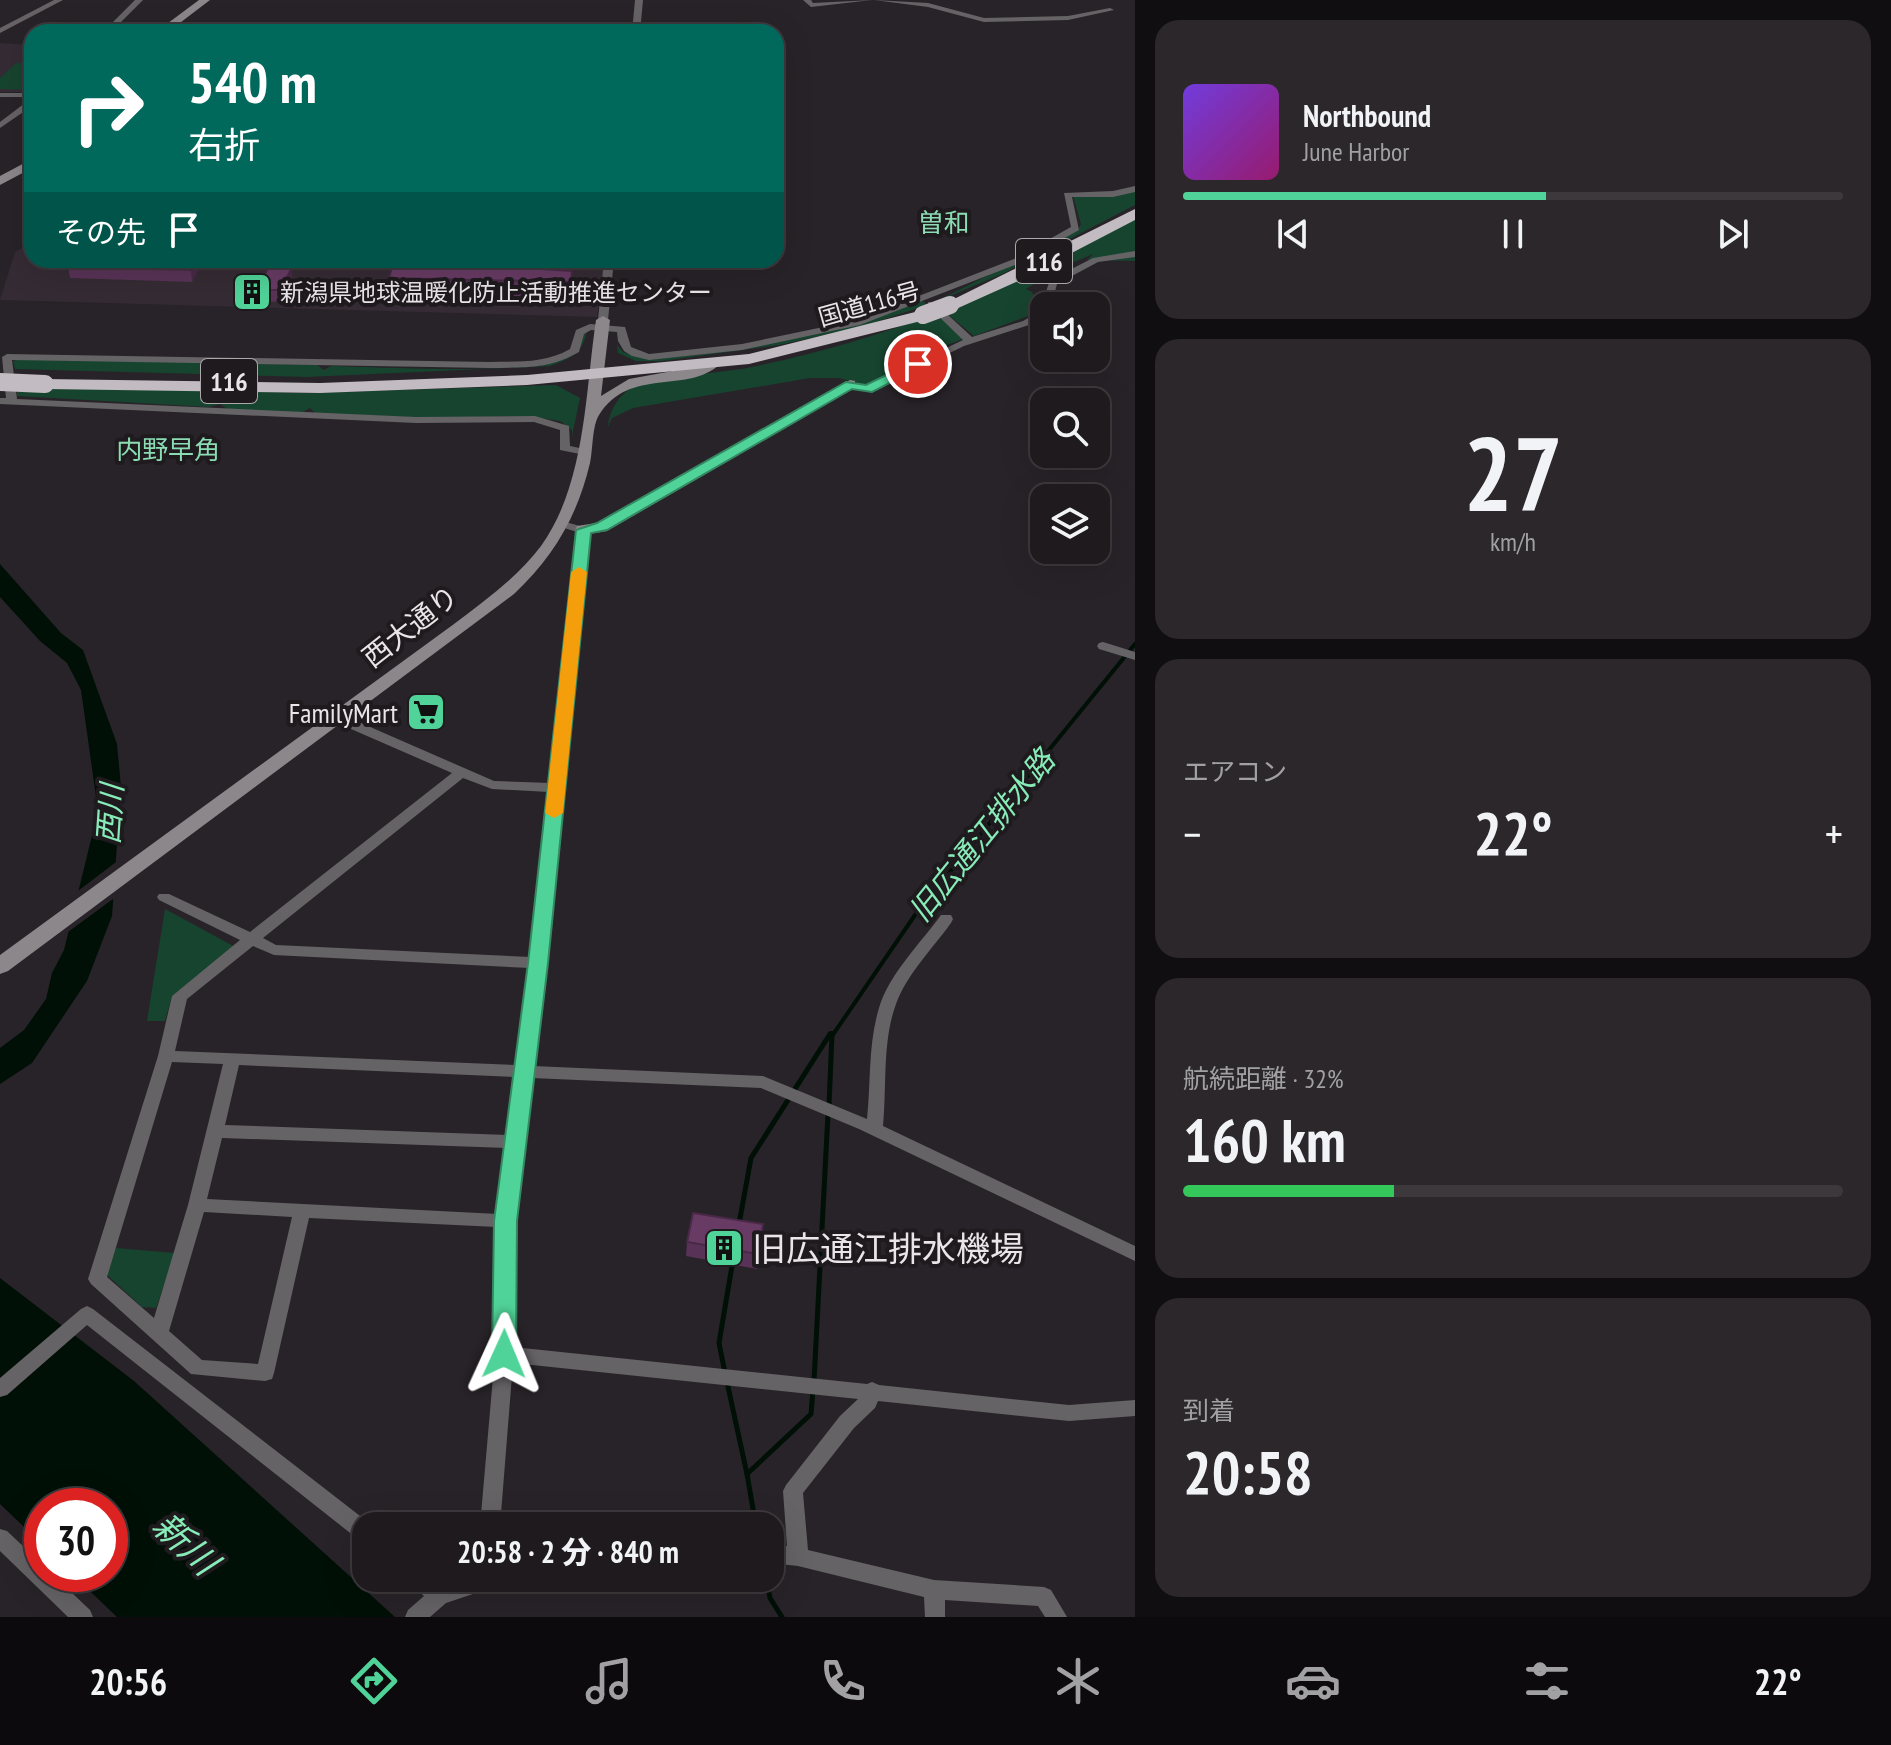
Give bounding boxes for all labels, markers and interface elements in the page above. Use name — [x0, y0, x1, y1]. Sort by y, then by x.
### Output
text: 540 m — [188, 46, 317, 118]
icon: right — [56, 56, 160, 160]
text: Northbound — [1303, 96, 1431, 135]
text: 右折 — [188, 121, 260, 168]
text: June Harbor — [1303, 135, 1409, 168]
district label: 曽和 — [918, 206, 970, 239]
icon: arrive — [162, 208, 206, 252]
text: その先 — [56, 212, 146, 251]
icon: previous — [1271, 212, 1315, 256]
icon: pause — [1491, 212, 1535, 256]
icon: next — [1711, 212, 1755, 256]
road number: 116 — [1016, 239, 1072, 283]
building icon: 新潟県地球温暖化防止活動推進センター — [231, 271, 273, 313]
street label: 国道116号 — [815, 275, 923, 333]
place label: 新潟県地球温暖化防止活動推進センター — [280, 277, 712, 308]
map controls — [1030, 292, 1110, 564]
button: sound — [1030, 292, 1110, 372]
pin — [884, 330, 952, 398]
icon: arrive — [896, 342, 940, 386]
road number: 116 — [201, 359, 257, 403]
button: search — [1030, 388, 1110, 468]
text: 27 — [1463, 405, 1563, 540]
district label: 内野早角 — [116, 433, 220, 466]
button: layers — [1030, 484, 1110, 564]
text: km/h — [1490, 525, 1536, 558]
street label: 西大通り — [354, 577, 466, 675]
supermarket icon: FamilyMart — [405, 691, 447, 733]
place label: FamilyMart — [289, 694, 398, 731]
water label: 旧広通江排水路 — [900, 739, 1064, 929]
text: エアコン — [1183, 755, 1287, 788]
water label: 西川 — [87, 780, 131, 845]
text: 22° — [1473, 794, 1553, 872]
text: − — [1183, 805, 1201, 862]
text: + — [1825, 805, 1843, 862]
text: 航続距離 · 32% — [1183, 1062, 1344, 1095]
text: 160 km — [1183, 1101, 1346, 1179]
place label: 旧広通江排水機場 — [752, 1226, 1024, 1270]
building icon: 旧広通江排水機場 — [703, 1227, 745, 1269]
position arrow — [462, 1312, 546, 1396]
text: 到着 — [1183, 1394, 1235, 1427]
text: 20:58 — [1183, 1433, 1313, 1511]
speed limit sign: 30 — [24, 1488, 128, 1592]
water label: 新川 — [144, 1501, 231, 1587]
text: 20:58 · 2 分 · 840 m — [457, 1532, 679, 1571]
icon: directions — [346, 1653, 402, 1709]
icon: music — [581, 1653, 637, 1709]
icon: phone — [815, 1653, 871, 1709]
icon: climate — [1050, 1653, 1106, 1709]
icon: car — [1285, 1653, 1341, 1709]
icon: filters — [1519, 1653, 1575, 1709]
text: 20:56 — [89, 1658, 167, 1705]
text: 22° — [1754, 1658, 1802, 1705]

